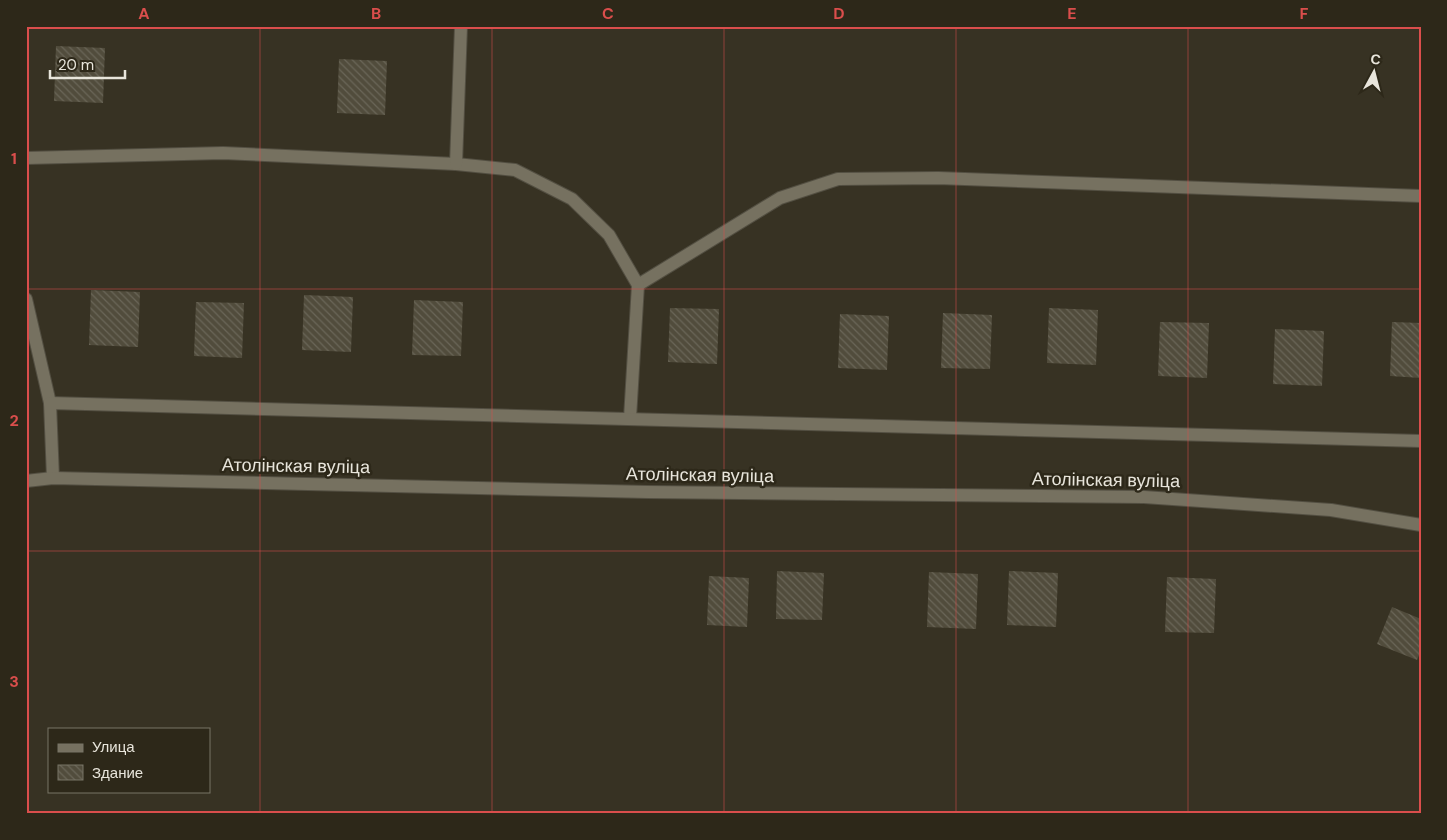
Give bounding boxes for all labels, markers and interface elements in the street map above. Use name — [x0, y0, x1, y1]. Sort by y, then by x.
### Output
text: A — [138, 3, 150, 24]
text: B — [371, 3, 381, 24]
text: C — [602, 3, 614, 24]
text: D — [833, 3, 845, 24]
text: E — [1067, 3, 1077, 24]
text: F — [1300, 3, 1309, 24]
scale bar — [50, 48, 125, 80]
north arrow — [1350, 48, 1400, 98]
text: С — [1369, 50, 1382, 69]
text: 20 m — [58, 55, 94, 75]
text: 1 — [11, 148, 17, 169]
text: 2 — [9, 410, 19, 431]
street label: Атолінская вуліца — [222, 453, 371, 479]
street label: Атолінская вуліца — [626, 462, 775, 488]
street label: Атолінская вуліца — [1032, 467, 1181, 493]
text: 3 — [9, 671, 19, 692]
legend — [48, 728, 210, 792]
text: Улица — [92, 737, 135, 757]
text: Здание — [92, 763, 143, 783]

